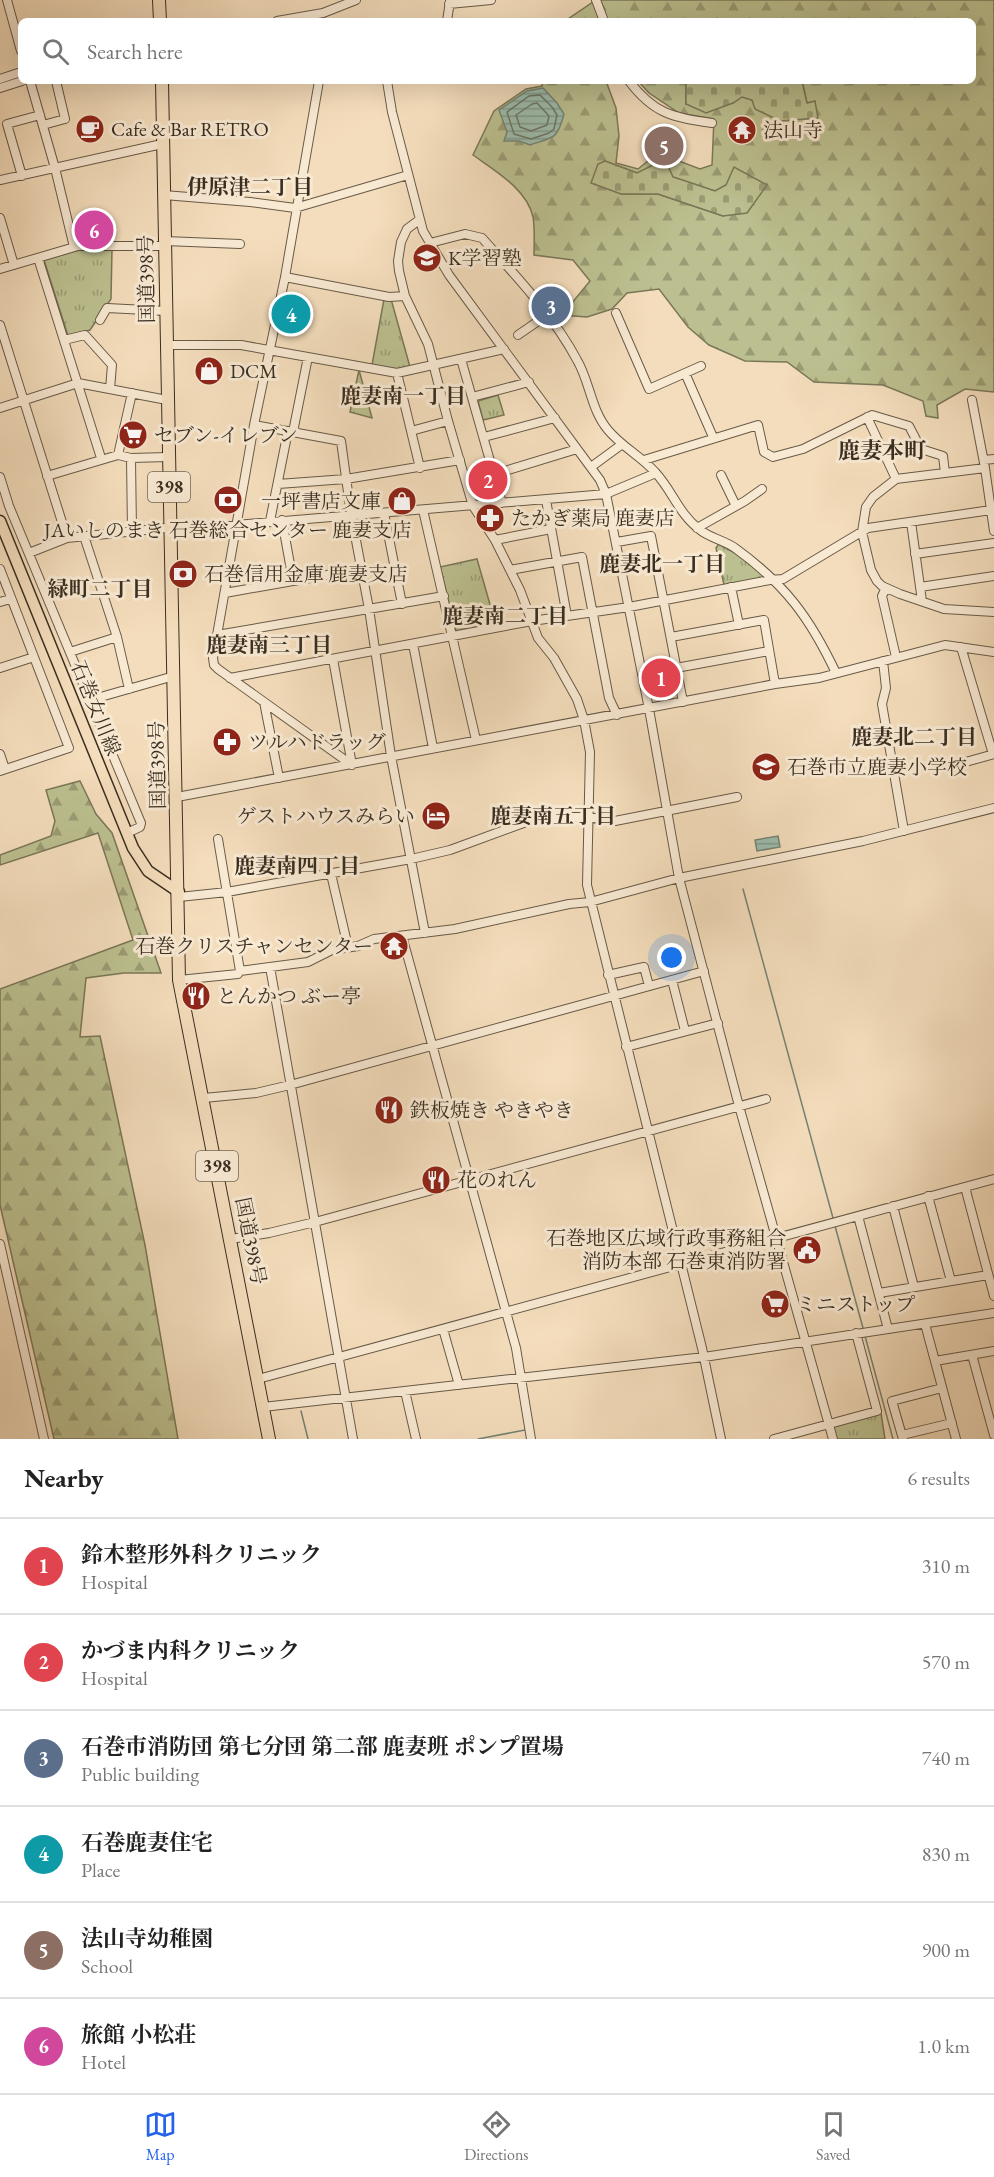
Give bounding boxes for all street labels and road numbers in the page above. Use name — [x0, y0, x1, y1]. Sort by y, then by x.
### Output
street label: 国道398号 — [132, 234, 160, 324]
road number: 398 — [148, 472, 190, 502]
street label: 石巻女川線 — [65, 657, 127, 759]
street label: 国道398号 — [143, 720, 171, 810]
road number: 398 — [196, 1151, 238, 1181]
street label: 国道398号 — [230, 1195, 272, 1287]

